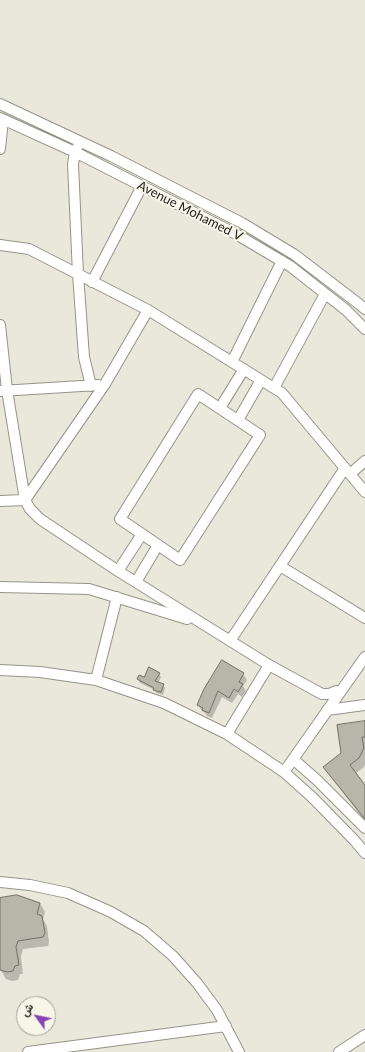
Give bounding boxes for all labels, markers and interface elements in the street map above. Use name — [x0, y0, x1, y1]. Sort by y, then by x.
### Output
street label: Avenue Mohamed V — [135, 178, 245, 244]
north arrow — [16, 996, 56, 1036]
text: ش — [17, 1001, 35, 1019]

